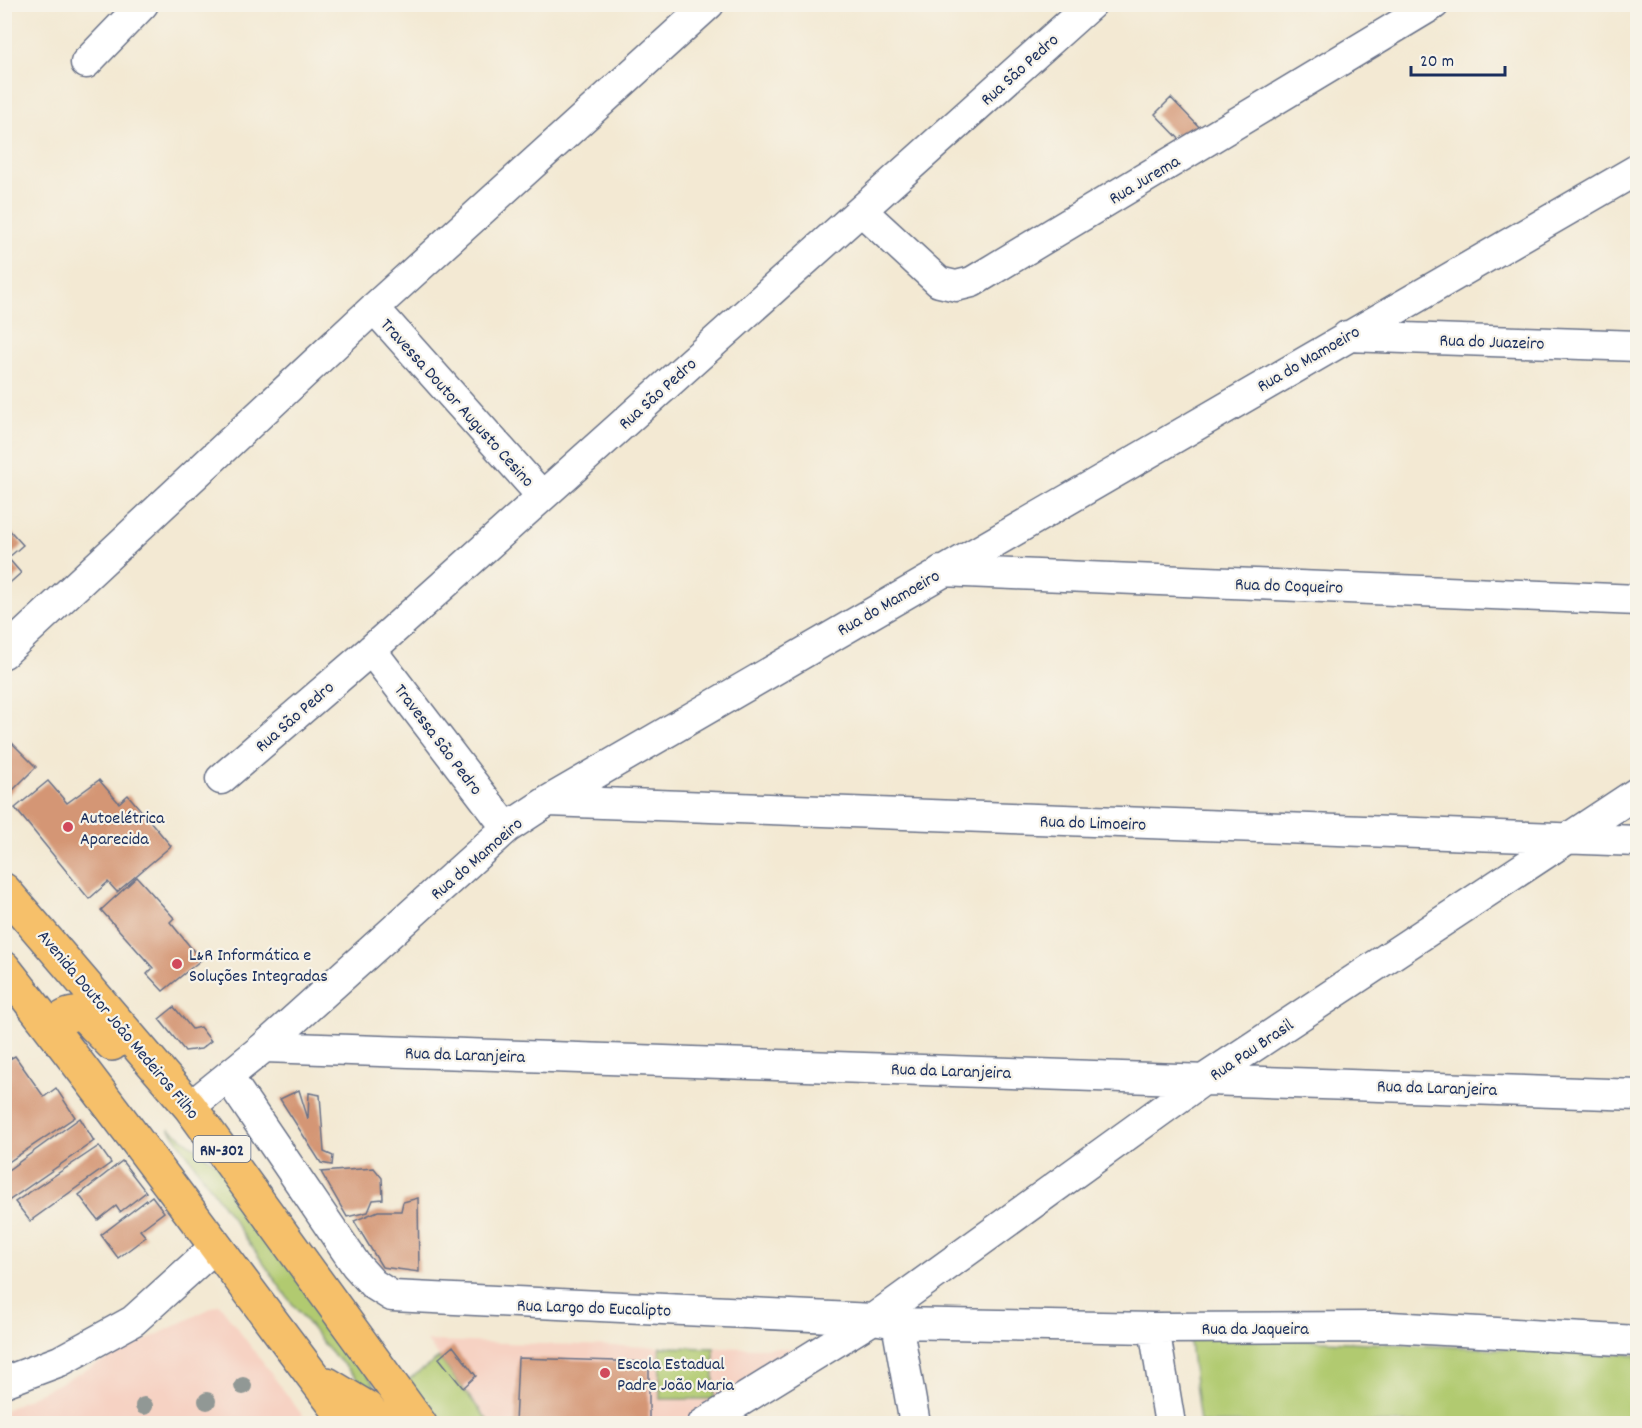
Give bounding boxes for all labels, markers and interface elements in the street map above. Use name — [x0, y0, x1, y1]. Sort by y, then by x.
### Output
street label: Rua São Pedro — [976, 29, 1065, 113]
scale bar — [1411, 39, 1506, 77]
text: 20 m — [1420, 50, 1454, 75]
street label: Rua Jurema — [1105, 150, 1186, 212]
street label: Travessa Doutor Augusto Cesino — [373, 314, 539, 494]
street label: Rua do Mamoeiro — [1253, 321, 1365, 400]
street label: Rua do Juazeiro — [1439, 329, 1545, 358]
street label: Rua São Pedro — [614, 353, 703, 437]
street label: Rua do Mamoeiro — [833, 565, 945, 644]
street label: Rua do Coqueiro — [1234, 573, 1343, 602]
street label: Rua São Pedro — [251, 677, 341, 759]
street label: Travessa São Pedro — [387, 680, 487, 801]
place label: Autoelétrica Aparecida — [80, 807, 165, 853]
street label: Rua do Limoeiro — [1039, 810, 1147, 839]
street label: Rua do Mamoeiro — [426, 813, 529, 907]
marker: Autoelétrica Aparecida — [61, 820, 75, 834]
street label: Avenida Doutor João Medeiros Filho — [30, 925, 204, 1126]
place label: L&R Informática e Soluções Integradas — [189, 944, 328, 990]
marker: L&R Informática e Soluções Integradas — [170, 957, 184, 971]
street label: Rua Pau Brasil — [1205, 1013, 1300, 1088]
street label: Rua da Laranjeira — [404, 1042, 526, 1071]
street label: Rua da Laranjeira — [890, 1058, 1012, 1087]
street label: Rua da Laranjeira — [1376, 1075, 1498, 1104]
road number: RN-302 — [194, 1136, 250, 1162]
street label: Rua Largo do Eucalipto — [516, 1294, 671, 1325]
street label: Rua da Jaqueira — [1201, 1318, 1309, 1343]
place label: Escola Estadual Padre João Maria — [617, 1353, 734, 1399]
marker: Escola Estadual Padre João Maria — [598, 1366, 612, 1380]

